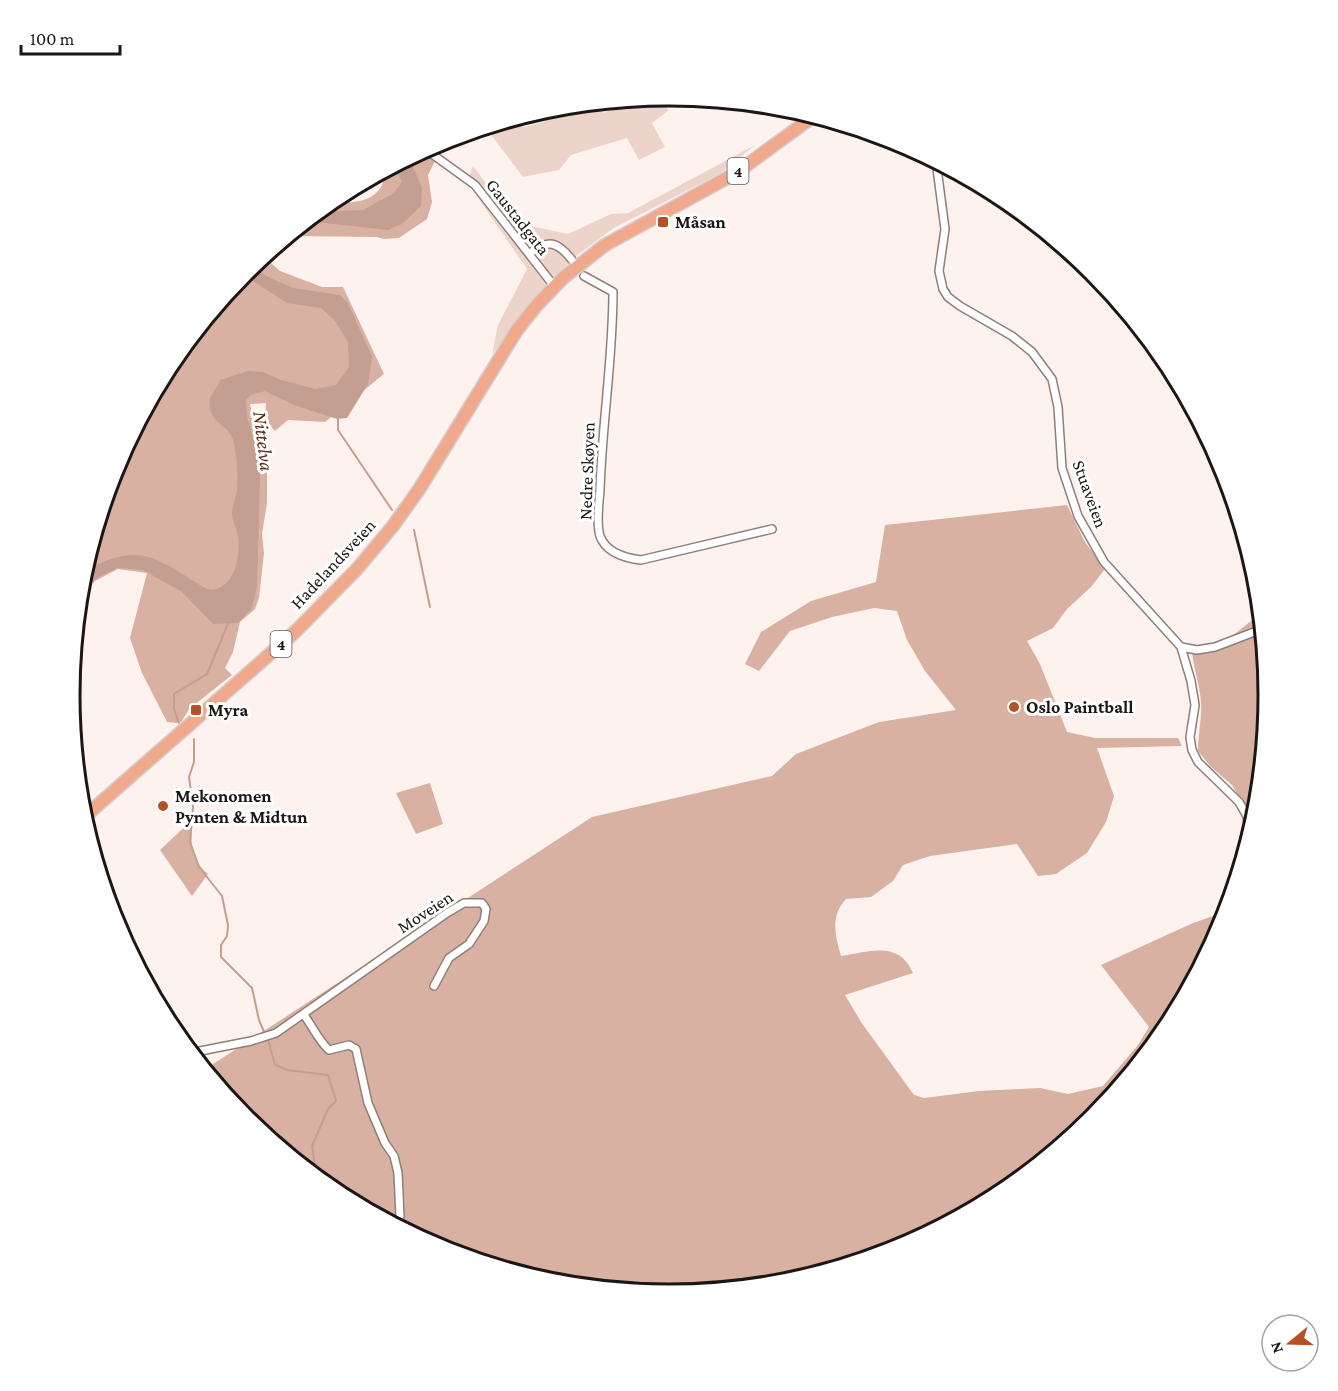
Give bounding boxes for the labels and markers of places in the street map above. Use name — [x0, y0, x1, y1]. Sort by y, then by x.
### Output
place label: Måsan — [675, 212, 727, 232]
marker: Måsan — [656, 215, 670, 229]
place label: Oslo Paintball — [1026, 697, 1133, 717]
place label: Myra — [208, 700, 248, 720]
marker: Oslo Paintball — [1007, 700, 1021, 714]
marker: Myra — [189, 703, 203, 717]
place label: Mekonomen Pynten & Midtun — [175, 786, 308, 827]
marker: Mekonomen Pynten & Midtun — [156, 799, 170, 813]

